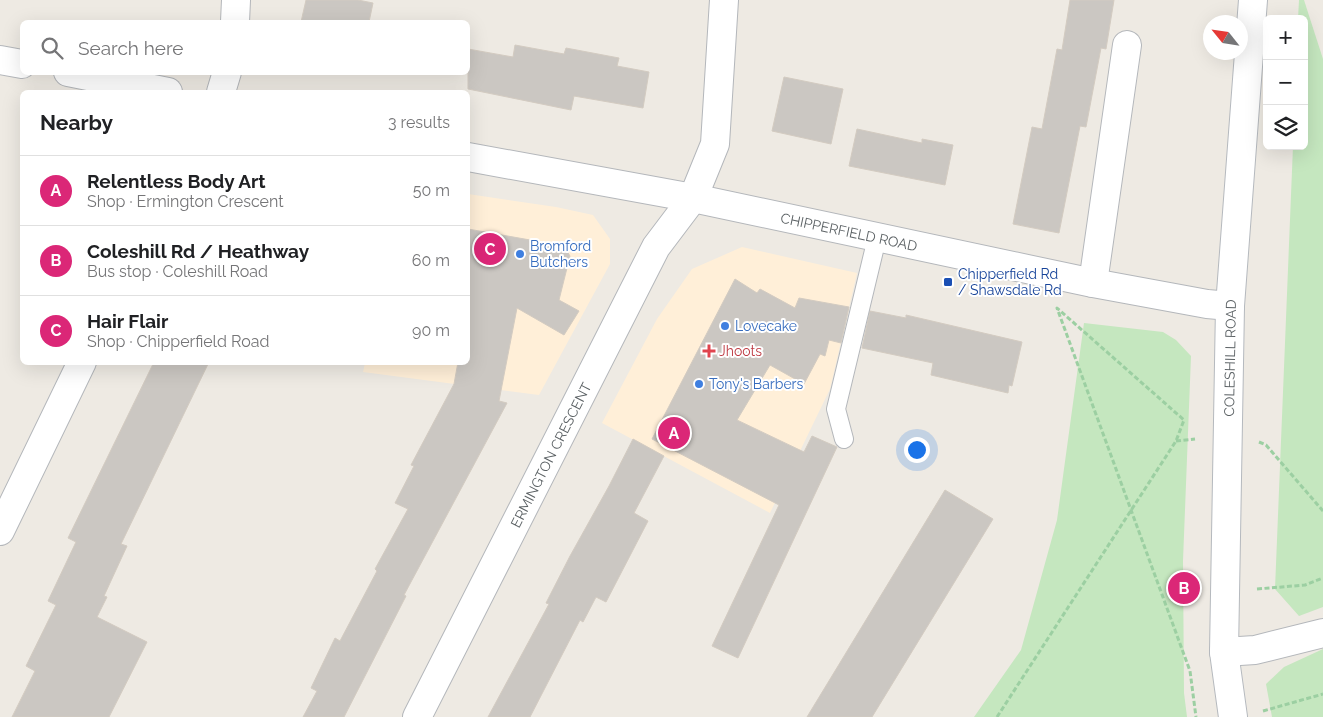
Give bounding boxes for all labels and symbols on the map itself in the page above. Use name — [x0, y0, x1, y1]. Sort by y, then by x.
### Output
north arrow — [1203, 15, 1248, 60]
street label: CHIPPERFIELD ROAD — [779, 210, 919, 254]
pin: C — [474, 230, 506, 268]
place label: Bromford Butchers — [530, 238, 591, 270]
marker: Bromford Butchers — [514, 248, 526, 260]
place label: Chipperfield Rd / Shawsdale Rd — [958, 266, 1062, 298]
marker: Chipperfield Rd / Shawsdale Rd — [942, 276, 954, 288]
street label: COLESHILL ROAD — [1221, 299, 1239, 417]
place label: Lovecake — [735, 318, 797, 334]
marker: Lovecake — [719, 320, 731, 332]
place label: Jhoots — [719, 343, 762, 359]
marker: Jhoots — [703, 345, 715, 357]
place label: Tony's Barbers — [709, 376, 804, 392]
marker: Tony's Barbers — [693, 378, 705, 390]
street label: ERMINGTON CRESCENT — [507, 380, 595, 530]
pin: A — [658, 414, 690, 452]
your location — [904, 437, 930, 463]
pin: B — [1168, 569, 1200, 607]

